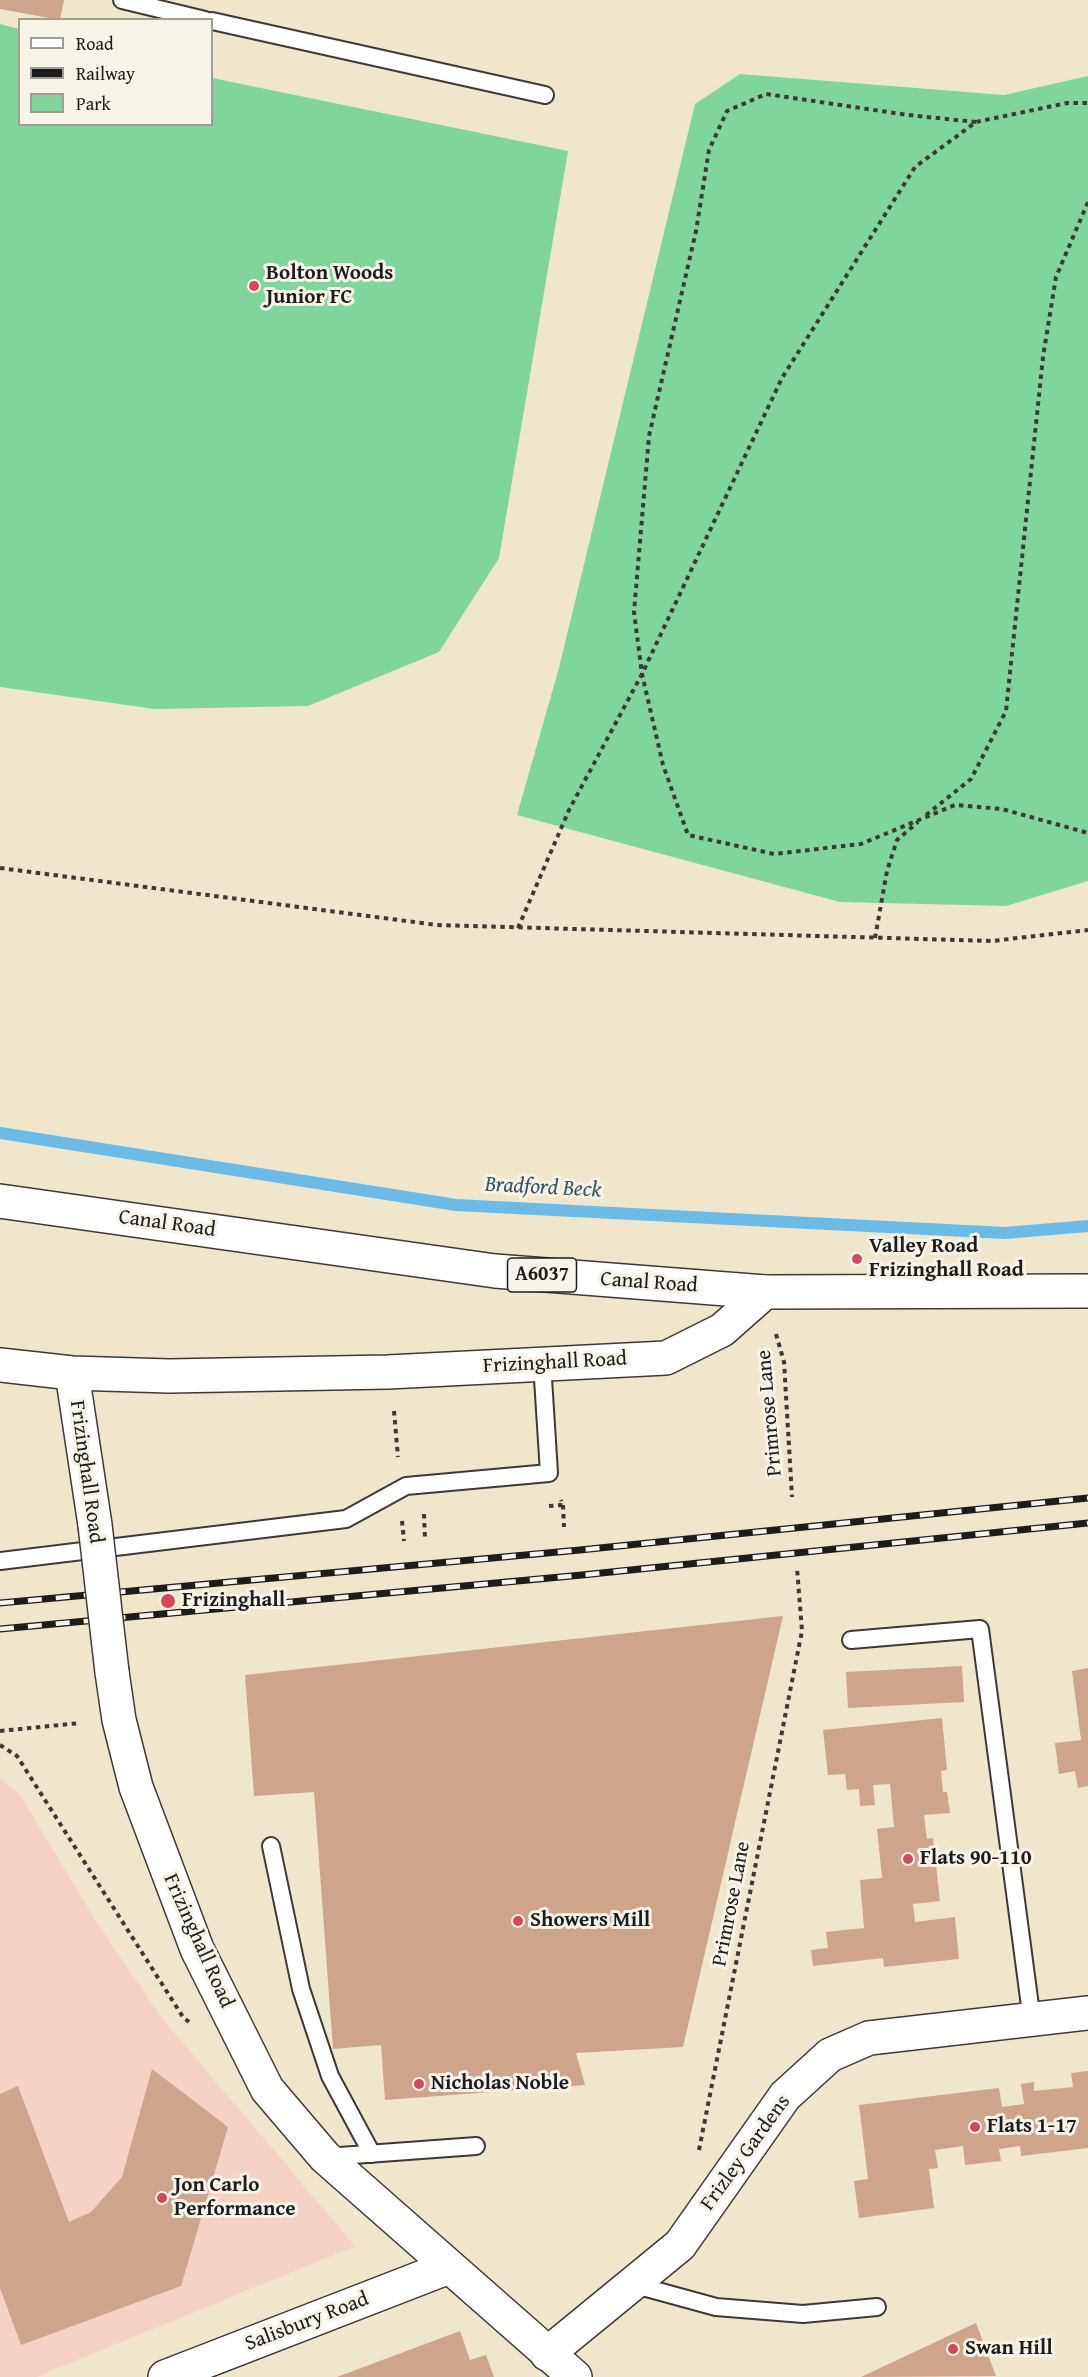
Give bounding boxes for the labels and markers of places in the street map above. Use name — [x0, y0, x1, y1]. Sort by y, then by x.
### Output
place label: Bolton Woods Junior FC — [266, 261, 393, 311]
marker: Bolton Woods Junior FC — [247, 279, 261, 293]
place label: Valley Road Frizinghall Road — [869, 1234, 1024, 1284]
marker: Valley Road Frizinghall Road — [850, 1252, 864, 1266]
place label: Frizinghall — [182, 1588, 285, 1614]
marker: Frizinghall — [159, 1592, 177, 1610]
place label: Flats 90-110 — [920, 1846, 1032, 1872]
marker: Flats 90-110 — [901, 1852, 915, 1866]
place label: Showers Mill — [530, 1908, 650, 1934]
marker: Showers Mill — [511, 1914, 525, 1928]
place label: Nicholas Noble — [431, 2071, 569, 2097]
marker: Nicholas Noble — [412, 2077, 426, 2091]
place label: Flats 1-17 — [987, 2114, 1077, 2140]
marker: Flats 1-17 — [968, 2120, 982, 2134]
place label: Jon Carlo Performance — [174, 2173, 296, 2223]
marker: Jon Carlo Performance — [155, 2191, 169, 2205]
place label: Swan Hill — [965, 2336, 1053, 2362]
marker: Swan Hill — [946, 2342, 960, 2356]

